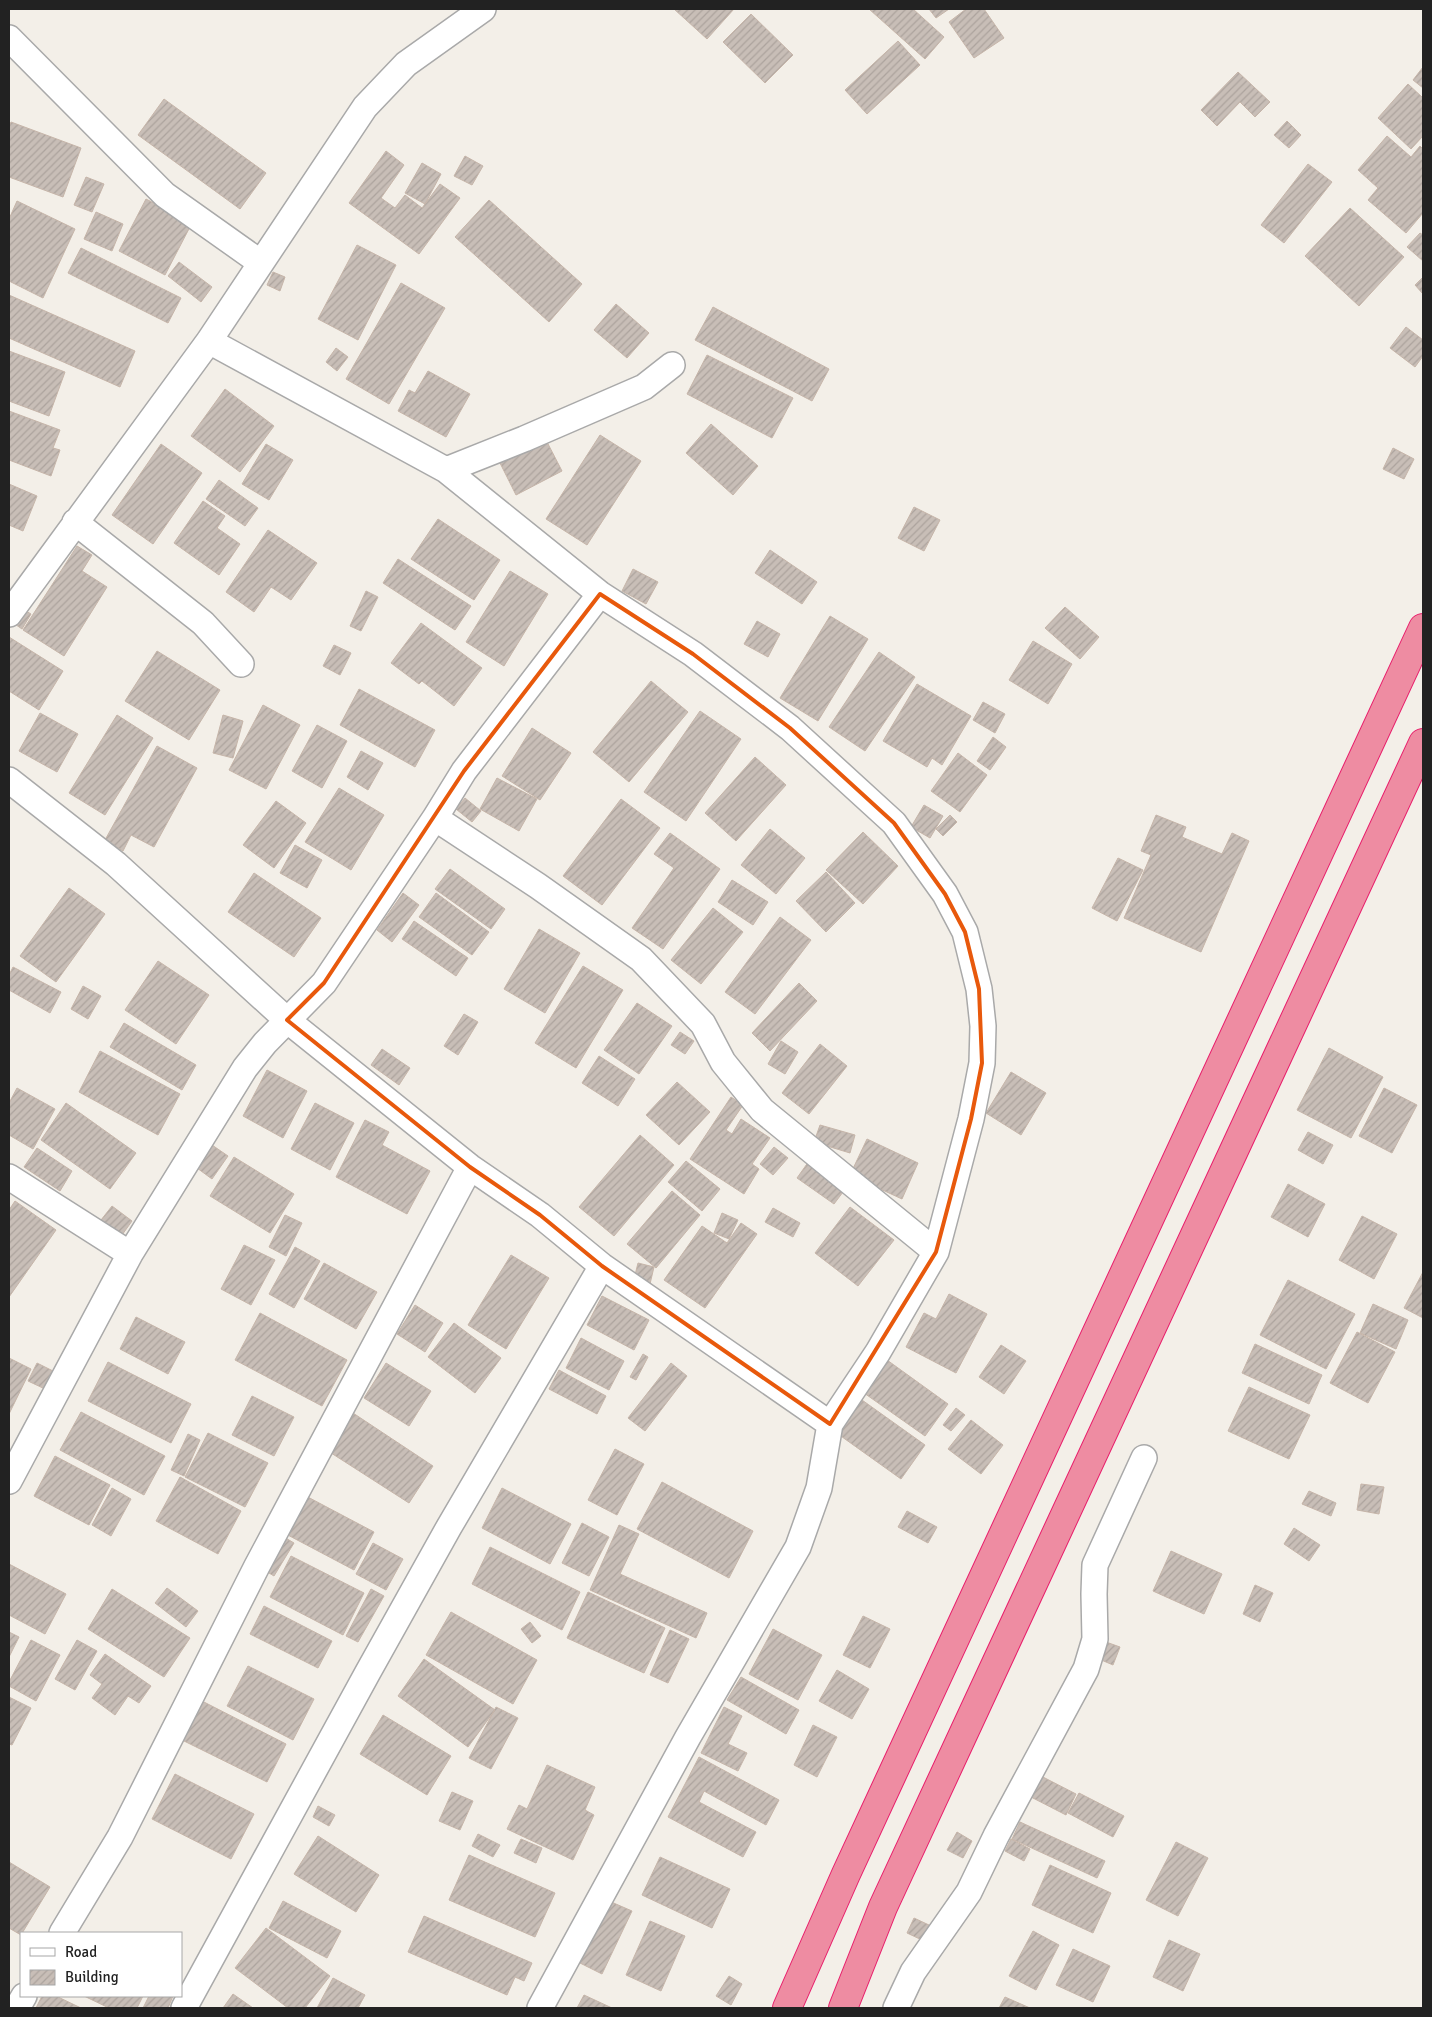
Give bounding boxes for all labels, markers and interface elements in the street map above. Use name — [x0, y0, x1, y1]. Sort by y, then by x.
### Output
legend — [20, 1932, 182, 1997]
text: Road — [65, 1943, 97, 1961]
text: Building — [65, 1968, 119, 1986]

